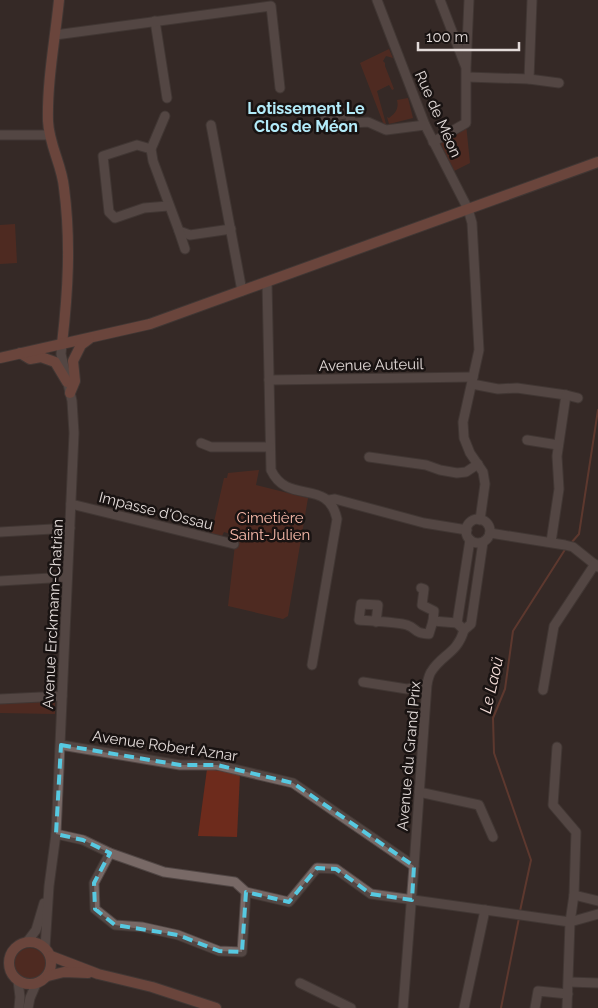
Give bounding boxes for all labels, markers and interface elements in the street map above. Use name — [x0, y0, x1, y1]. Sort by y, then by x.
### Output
scale bar — [418, 20, 519, 52]
text: 100 m — [426, 28, 468, 46]
street label: Rue de Méon — [411, 68, 465, 160]
district label: Lotissement Le Clos de Méon — [247, 99, 365, 136]
street label: Avenue Auteuil — [318, 355, 424, 375]
street label: Impasse d'Ossau — [97, 488, 215, 534]
park label: Cimetière Saint-Julien — [230, 509, 310, 544]
street label: Avenue Erckmann-Chatrian — [39, 519, 67, 709]
water label: Le Laoü — [476, 655, 507, 715]
street label: Avenue du Grand Prix — [393, 680, 425, 832]
street label: Avenue Robert Aznar — [91, 727, 239, 765]

